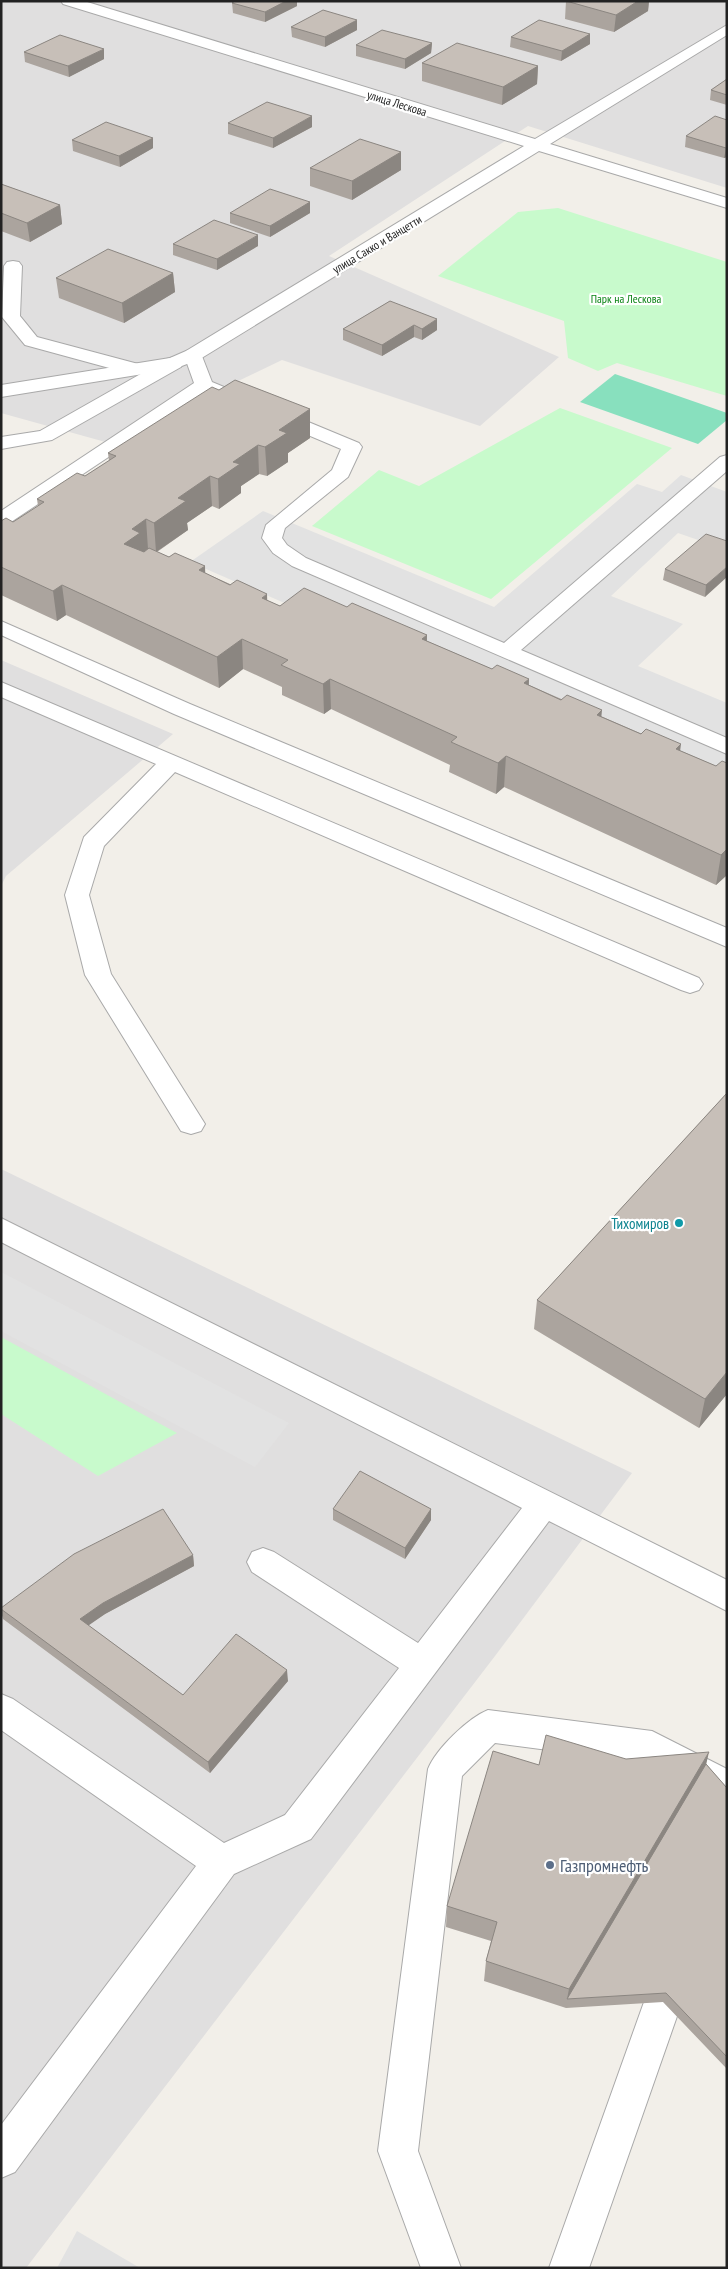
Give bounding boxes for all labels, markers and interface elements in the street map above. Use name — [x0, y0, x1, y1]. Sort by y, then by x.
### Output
street label: улица Лескова — [365, 87, 429, 119]
street label: улица Сакко и Ванцетти — [330, 211, 424, 277]
park label: Парк на Лескова — [591, 291, 661, 306]
place label: Тихомиров — [611, 1214, 669, 1233]
marker: Тихомиров — [673, 1217, 685, 1229]
place label: Газпромнефть — [560, 1854, 649, 1877]
marker: Газпромнефть — [544, 1859, 556, 1871]

